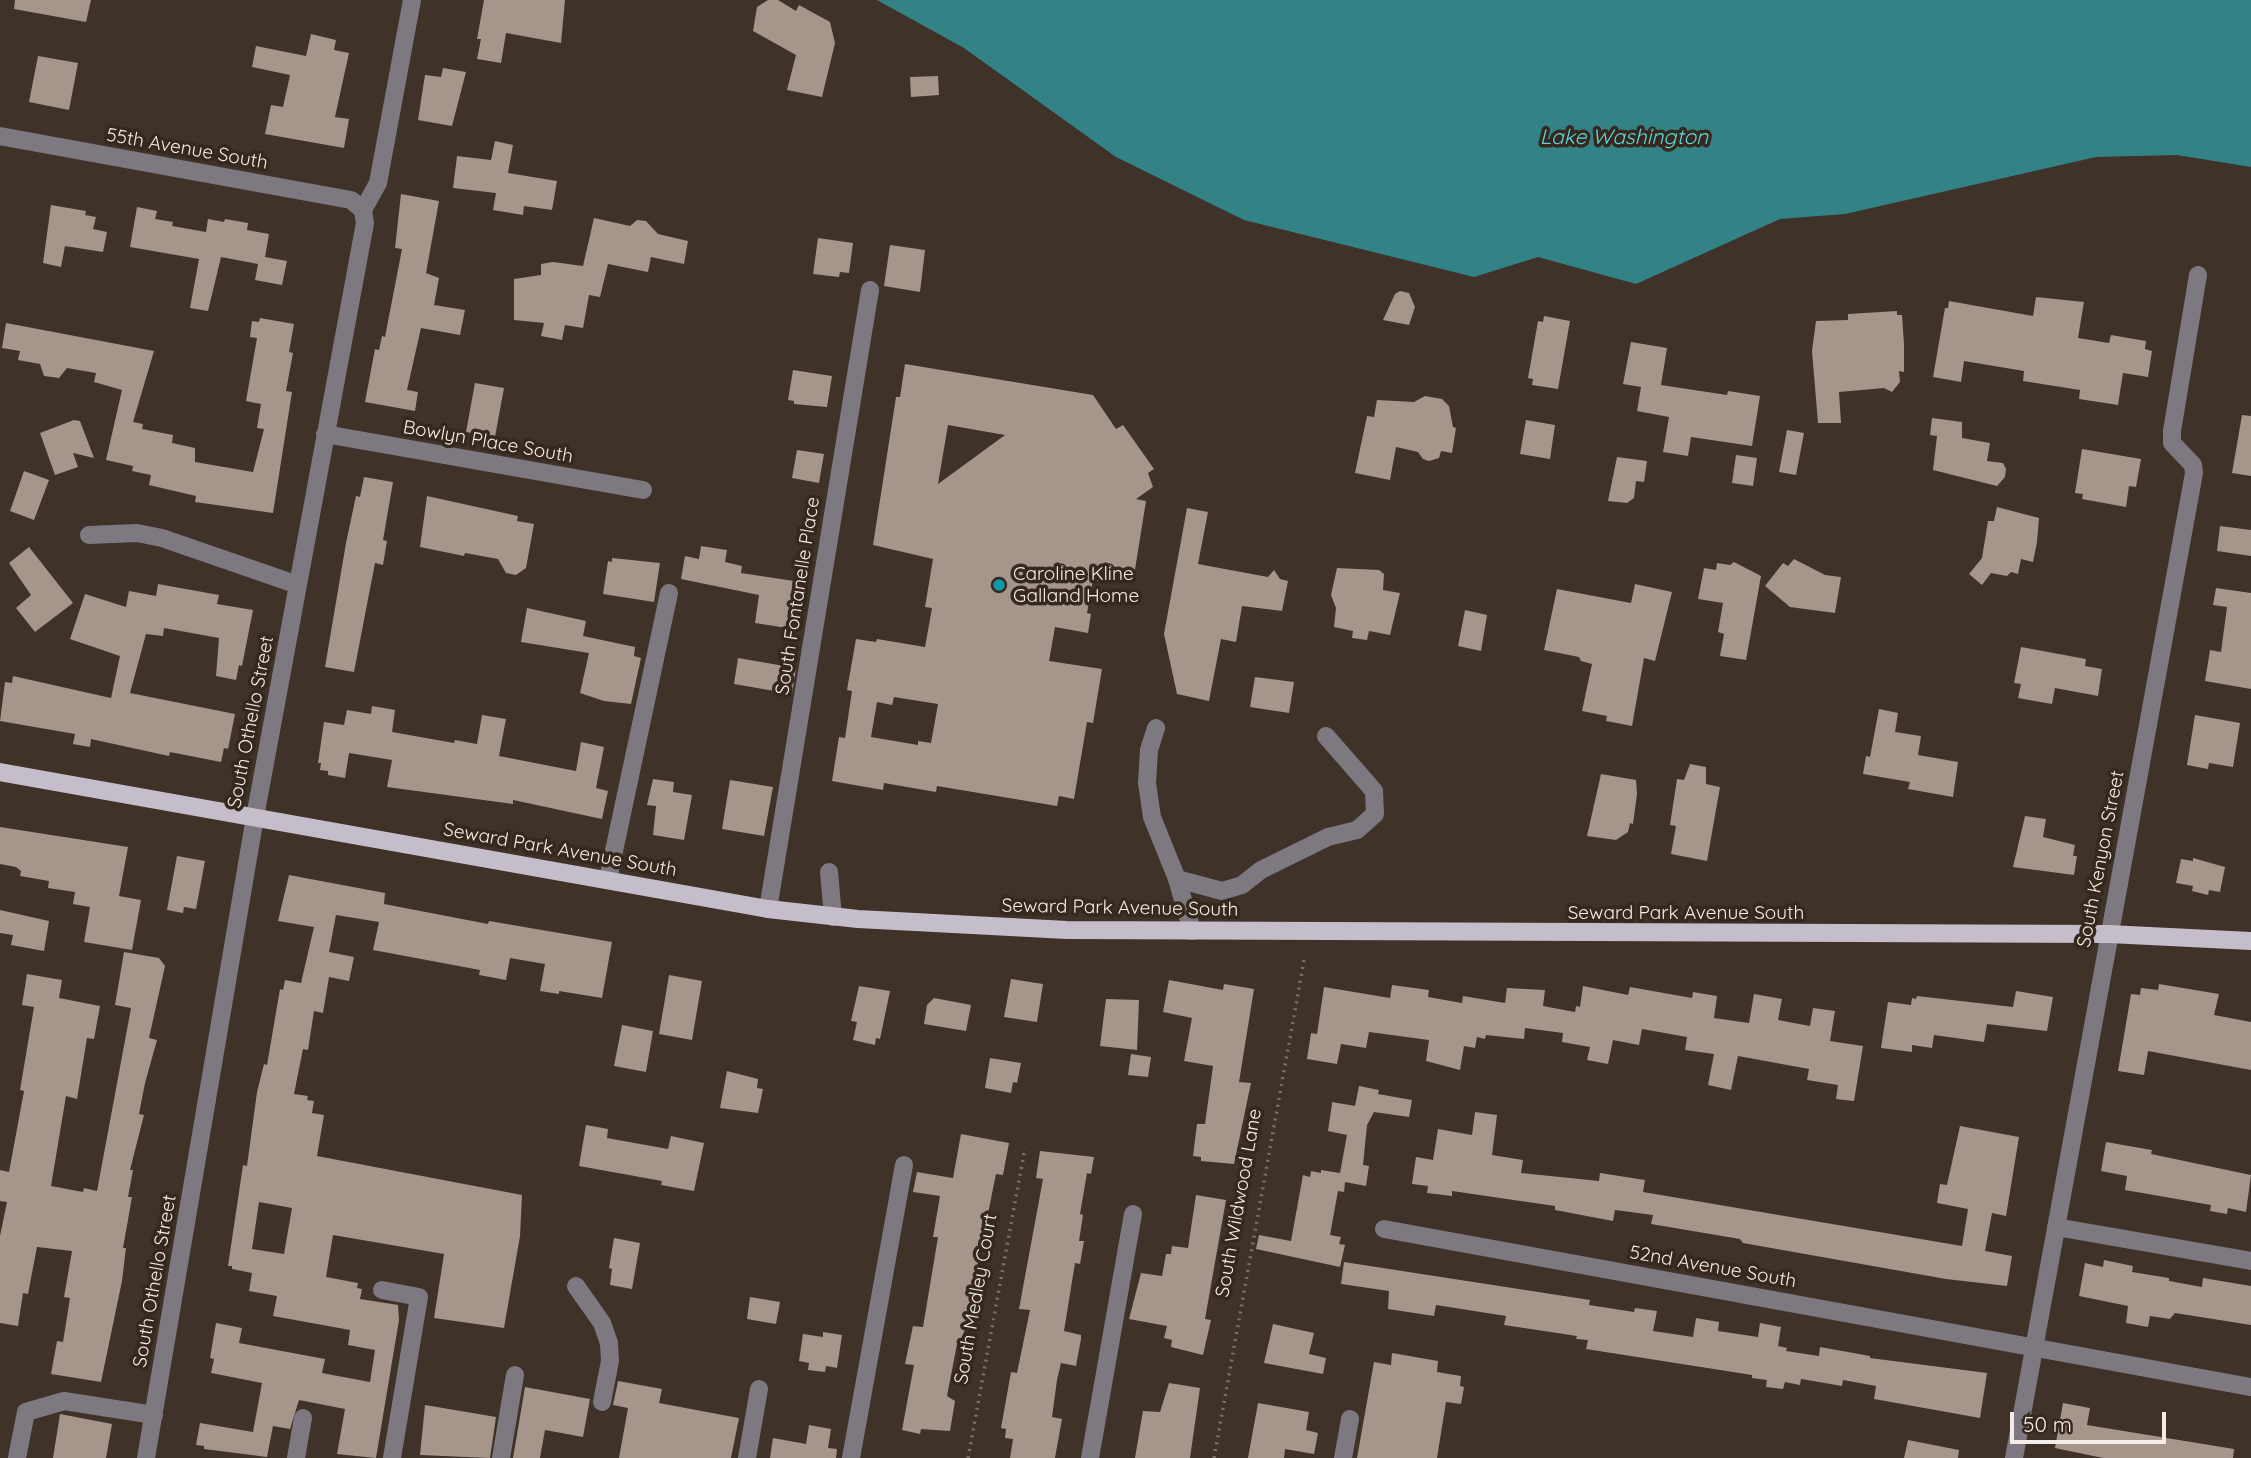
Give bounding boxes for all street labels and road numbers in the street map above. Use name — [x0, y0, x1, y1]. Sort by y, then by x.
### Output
street label: 55th Avenue South — [105, 124, 269, 174]
street label: Bowlyn Place South — [401, 416, 575, 468]
street label: South Fontanelle Place — [771, 495, 825, 697]
street label: South Othello Street — [223, 634, 279, 810]
street label: South Kenyon Street — [2073, 769, 2129, 949]
street label: Seward Park Avenue South — [441, 818, 679, 882]
street label: Seward Park Avenue South — [1001, 895, 1239, 921]
street label: Seward Park Avenue South — [1568, 902, 1804, 924]
street label: South Wildwood Lane — [1211, 1107, 1267, 1299]
street label: South Othello Street — [129, 1193, 181, 1369]
street label: South Medley Court — [950, 1212, 1002, 1386]
street label: 52nd Avenue South — [1628, 1241, 1798, 1293]

